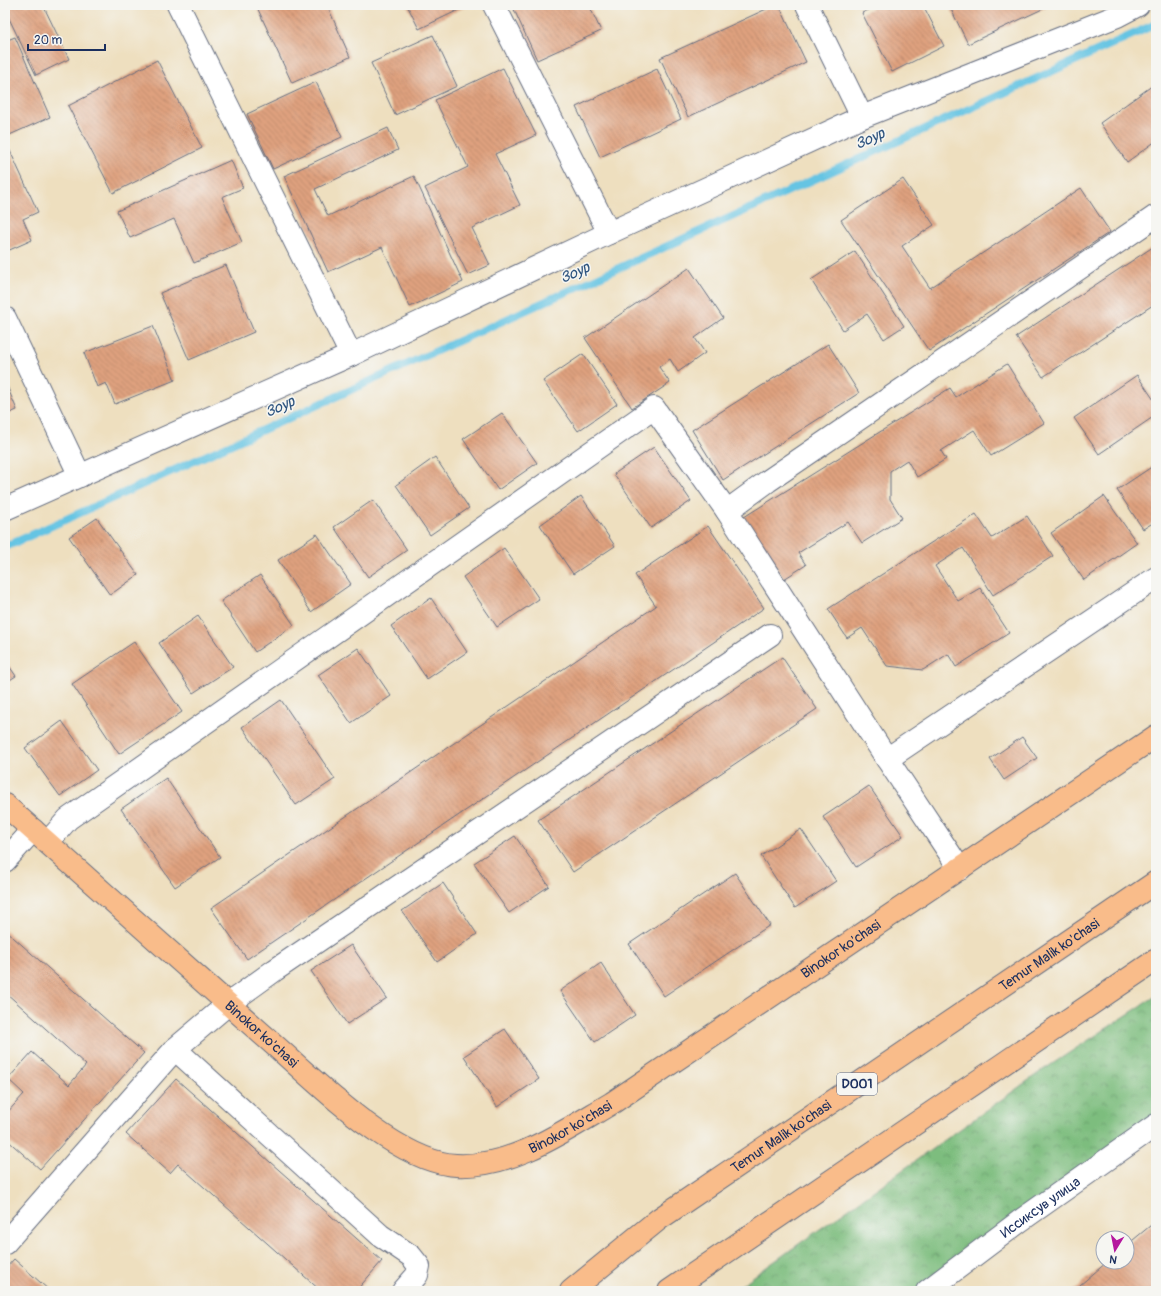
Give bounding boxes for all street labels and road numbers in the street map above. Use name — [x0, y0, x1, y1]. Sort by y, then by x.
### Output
street label: Temur Malik ko'chasi — [996, 914, 1103, 995]
street label: Binokor ko'chasi — [797, 916, 884, 982]
street label: Binokor ko'chasi — [222, 997, 302, 1071]
road number: D001 — [837, 1073, 877, 1095]
street label: Binokor ko'chasi — [526, 1096, 615, 1157]
street label: Temur Malik ko'chasi — [727, 1096, 835, 1176]
street label: Иссиксув улица — [997, 1173, 1083, 1241]

